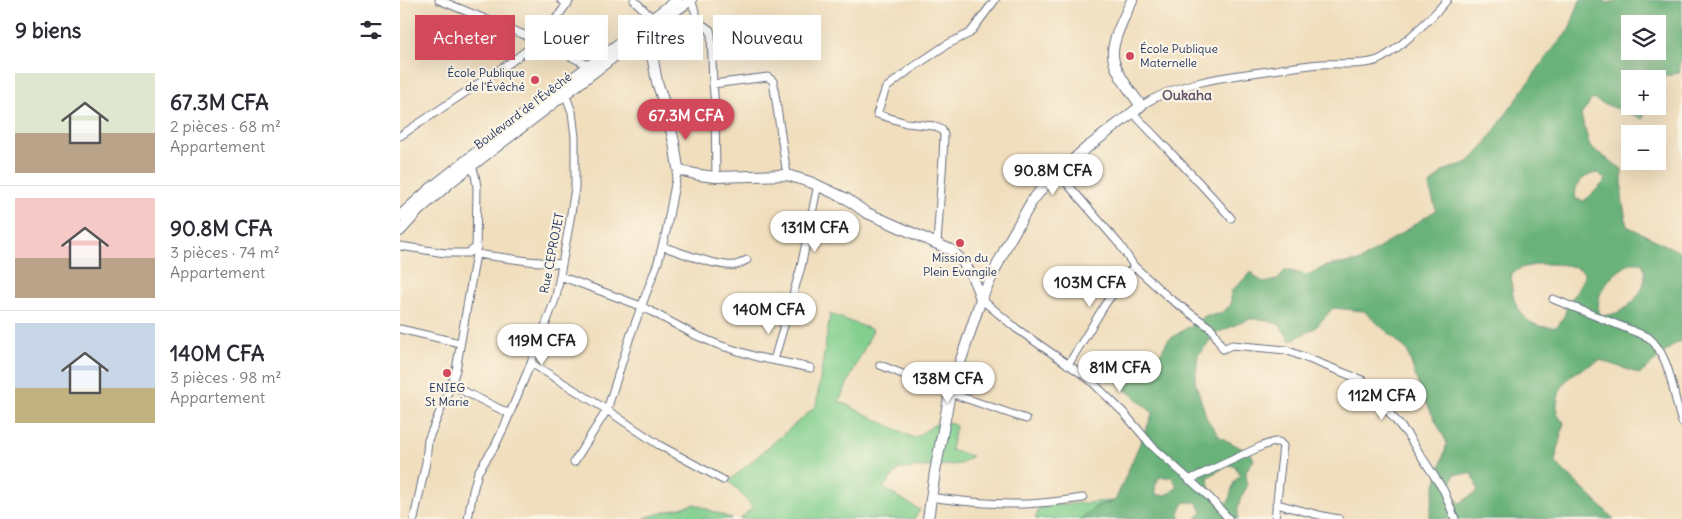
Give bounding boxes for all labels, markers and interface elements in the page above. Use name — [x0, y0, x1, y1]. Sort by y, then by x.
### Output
chip: Acheter — [415, 15, 515, 60]
chip: Louer — [525, 15, 608, 60]
chip: Filtres — [618, 15, 703, 60]
chip: Nouveau — [713, 15, 821, 60]
map controls — [1621, 15, 1666, 170]
button: layers — [1621, 15, 1666, 60]
icon: filters — [357, 16, 385, 44]
text: 9 biens — [15, 17, 81, 44]
place label: École Publique Maternelle — [1140, 41, 1218, 70]
marker: École Publique Maternelle — [1124, 50, 1136, 62]
place label: École Publique de l'Évêché — [447, 65, 525, 94]
street label: Boulevard de l'Évêché — [471, 69, 574, 152]
button: + — [1621, 70, 1666, 115]
marker: École Publique de l'Évêché — [529, 74, 541, 86]
district label: Oukaha — [1162, 86, 1212, 104]
text: 67.3M CFA — [170, 89, 269, 116]
icon: home — [55, 93, 115, 153]
pin: 67.3M CFA — [629, 98, 743, 141]
text: 67.3M CFA — [648, 105, 724, 125]
text: 2 pièces · 68 m² — [170, 116, 281, 136]
button: − — [1621, 125, 1666, 170]
text: Appartement — [170, 136, 265, 156]
pin: 90.8M CFA — [996, 154, 1110, 196]
text: 90.8M CFA — [1014, 160, 1092, 180]
pin: 131M CFA — [763, 210, 867, 253]
street label: Rue CEPROJET — [536, 211, 567, 295]
text: 90.8M CFA — [170, 215, 273, 242]
text: 131M CFA — [781, 217, 849, 237]
icon: home — [55, 218, 115, 278]
marker: Mission du Plein Evangile — [954, 237, 966, 249]
text: 3 pièces · 74 m² — [170, 242, 280, 262]
place label: Mission du Plein Evangile — [923, 250, 997, 279]
text: Appartement — [170, 262, 265, 282]
pin: 103M CFA — [1038, 266, 1142, 308]
text: 103M CFA — [1054, 272, 1126, 292]
pin: 140M CFA — [717, 292, 821, 335]
text: 140M CFA — [733, 299, 805, 319]
pin: 119M CFA — [490, 324, 594, 366]
text: 119M CFA — [508, 330, 576, 350]
text: 140M CFA — [170, 340, 264, 367]
icon: home — [55, 343, 115, 403]
pin: 81M CFA — [1074, 350, 1166, 393]
text: 81M CFA — [1089, 357, 1151, 377]
pin: 138M CFA — [896, 362, 1000, 404]
text: 3 pièces · 98 m² — [170, 367, 281, 387]
marker: ENIEG St Marie — [441, 367, 453, 379]
text: 138M CFA — [913, 368, 983, 388]
pin: 112M CFA — [1330, 378, 1434, 421]
place label: ENIEG St Marie — [425, 380, 469, 409]
text: 112M CFA — [1348, 385, 1416, 405]
text: Appartement — [170, 387, 265, 407]

